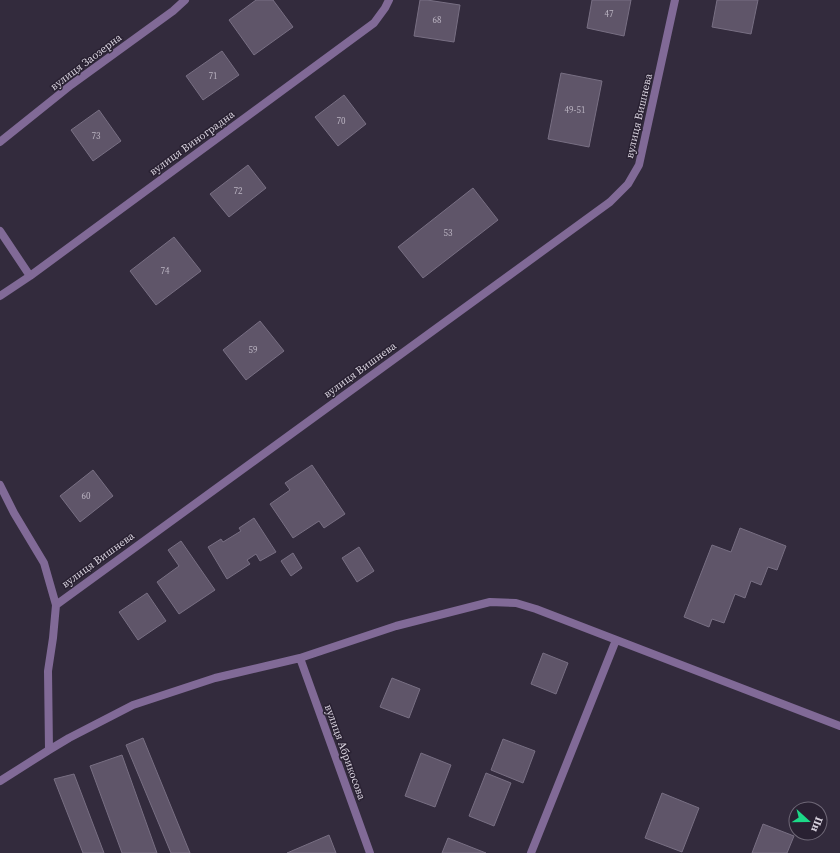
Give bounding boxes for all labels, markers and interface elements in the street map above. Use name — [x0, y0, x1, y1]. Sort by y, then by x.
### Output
house number: 47 — [604, 8, 614, 20]
house number: 68 — [432, 14, 442, 26]
street label: вулиця Заозерна — [47, 30, 125, 94]
house number: 71 — [208, 70, 218, 82]
street label: вулиця Вишнева — [622, 72, 656, 160]
house number: 49-51 — [565, 104, 585, 116]
street label: вулиця Виноградна — [146, 107, 238, 179]
house number: 70 — [336, 115, 346, 127]
house number: 73 — [91, 130, 101, 142]
house number: 72 — [233, 185, 243, 197]
house number: 53 — [443, 227, 453, 239]
house number: 74 — [160, 265, 170, 277]
street label: вулиця Вишнева — [321, 338, 400, 402]
house number: 59 — [248, 344, 258, 356]
house number: 60 — [81, 490, 91, 502]
street label: вулиця Вишнева — [59, 528, 138, 592]
street label: вулиця Абрикосова — [321, 702, 369, 802]
north arrow — [788, 801, 828, 841]
text: Пн — [807, 815, 827, 834]

